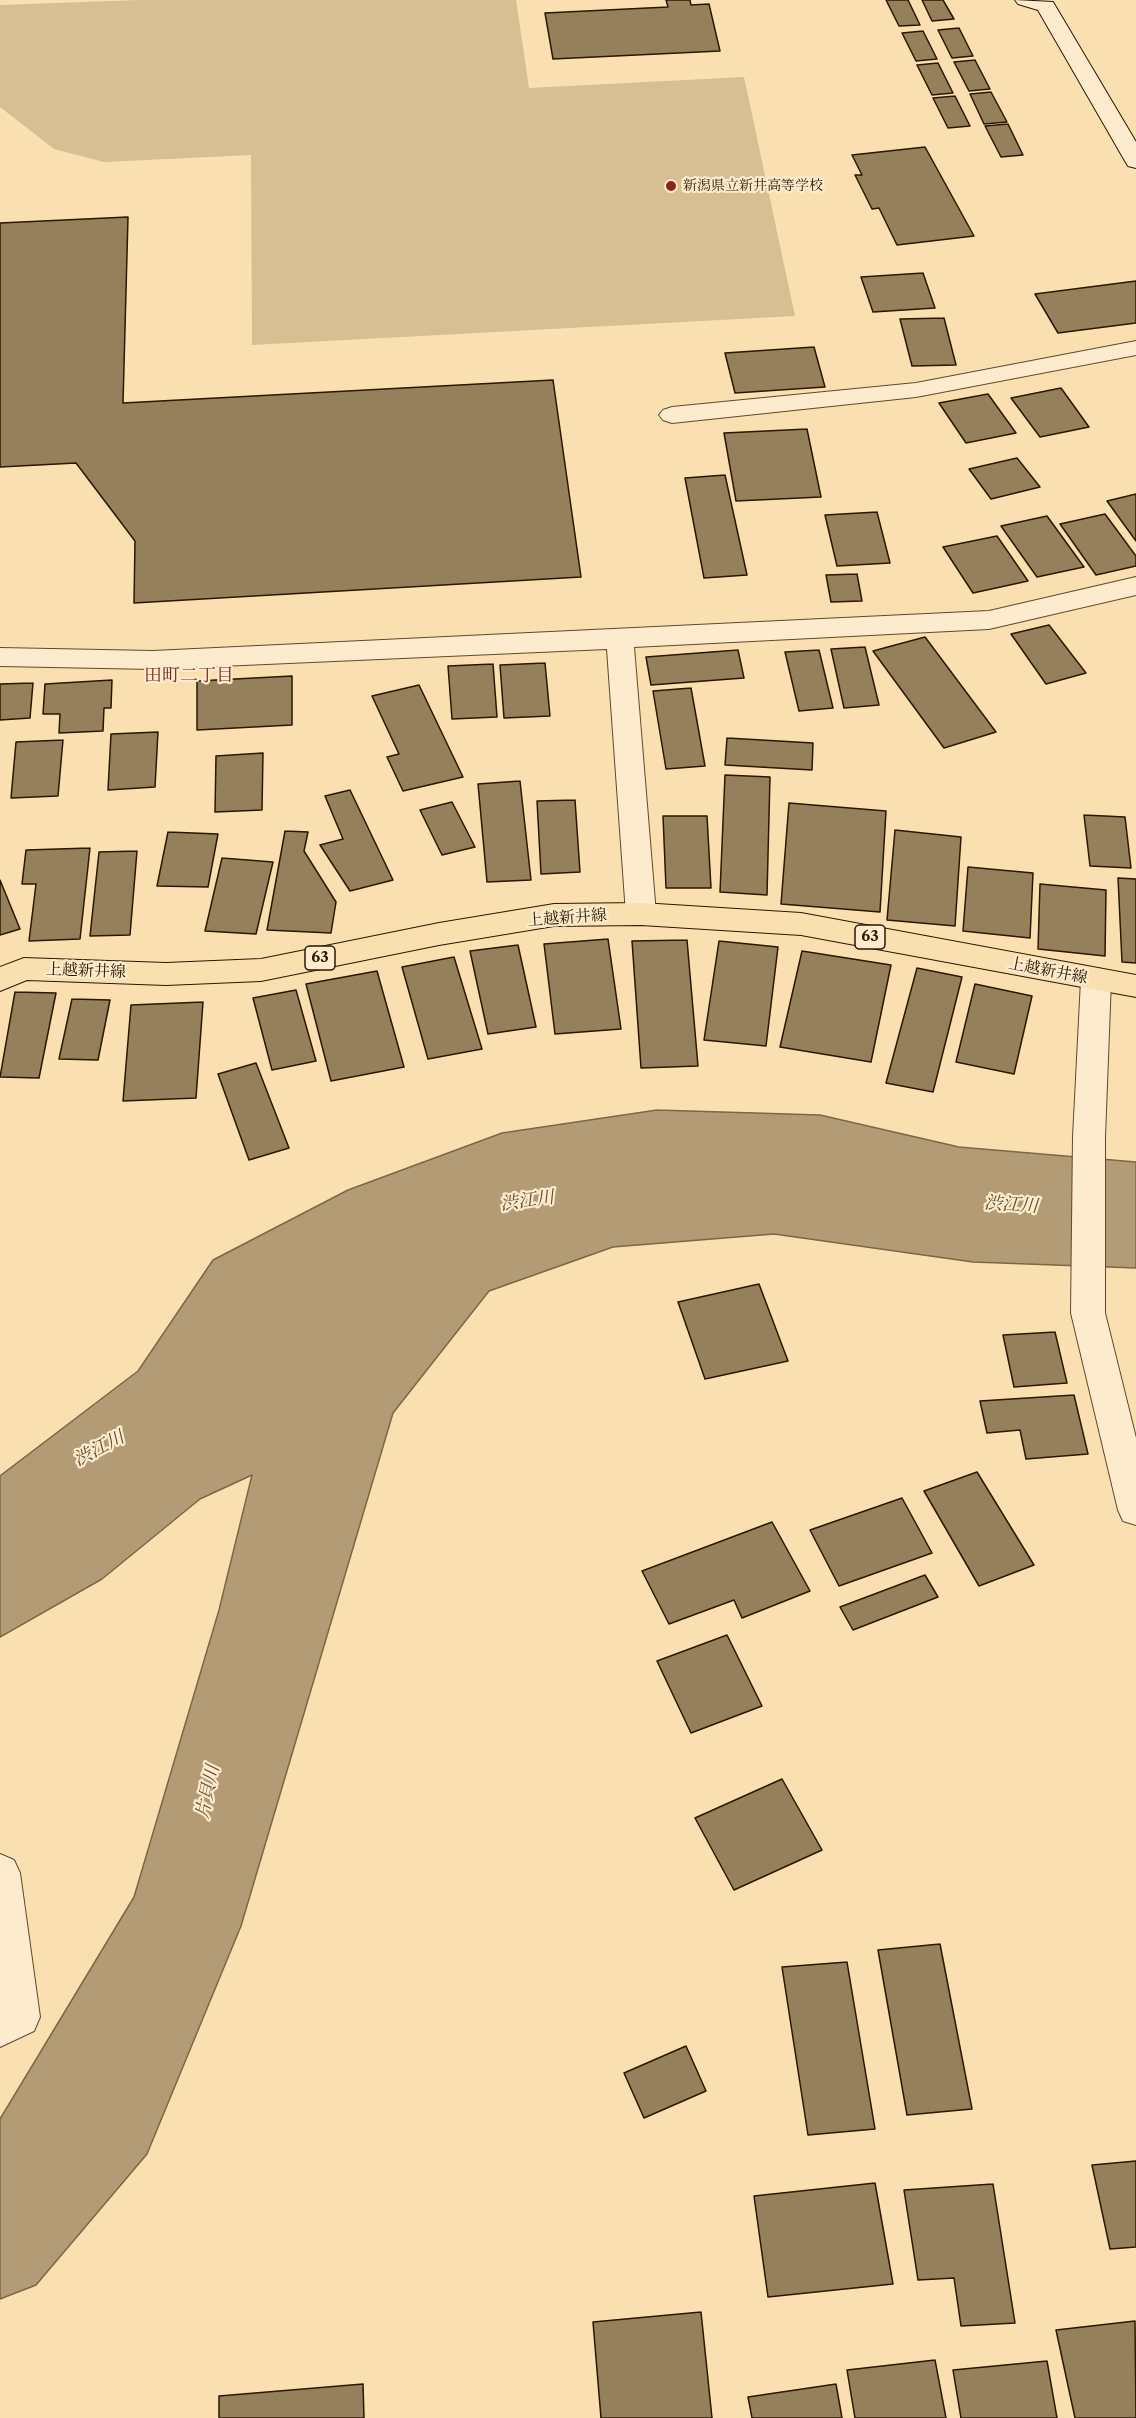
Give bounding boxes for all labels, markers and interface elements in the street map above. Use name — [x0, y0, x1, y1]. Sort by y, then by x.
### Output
place label: 新潟県立新井高等学校 — [683, 178, 823, 194]
marker: 新潟県立新井高等学校 — [664, 179, 678, 193]
district label: 田町二丁目 — [144, 665, 234, 687]
street label: 上越新井線 — [526, 906, 608, 930]
road number: 63 — [855, 925, 885, 949]
road number: 63 — [305, 946, 335, 970]
street label: 上越新井線 — [1007, 954, 1089, 988]
street label: 上越新井線 — [46, 960, 126, 982]
water label: 渋江川 — [499, 1187, 555, 1215]
water label: 渋江川 — [983, 1192, 1039, 1218]
water label: 渋江川 — [70, 1427, 128, 1471]
water label: 片貝川 — [192, 1763, 224, 1821]

